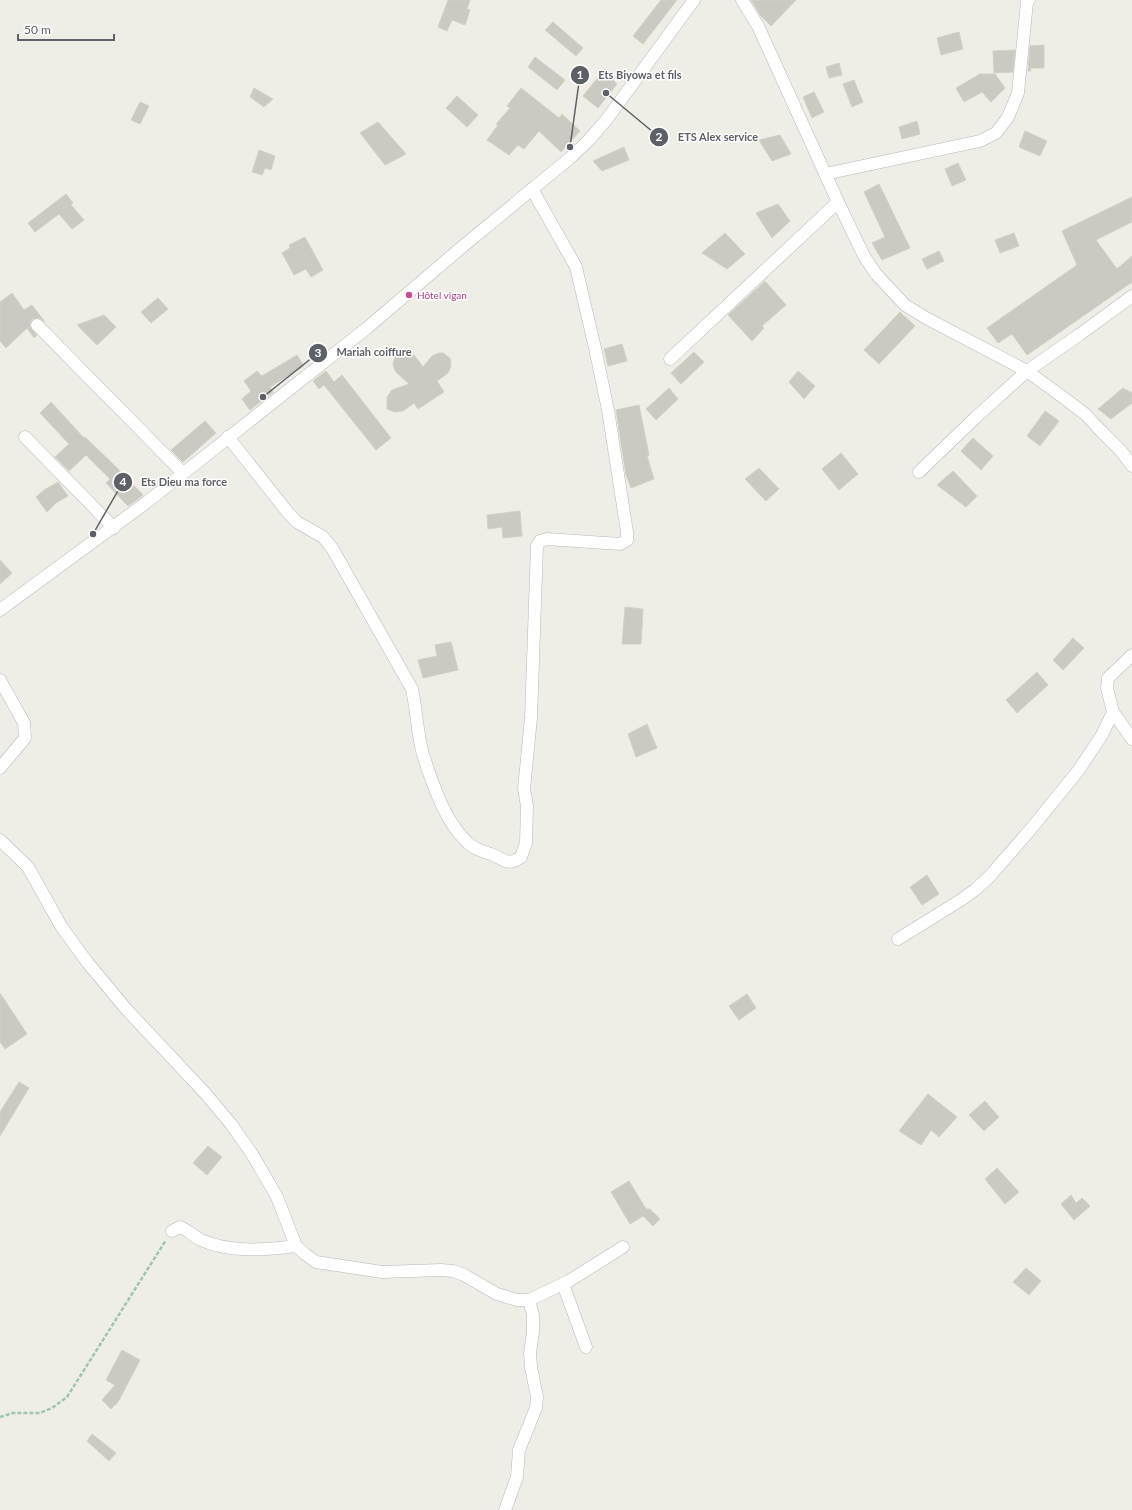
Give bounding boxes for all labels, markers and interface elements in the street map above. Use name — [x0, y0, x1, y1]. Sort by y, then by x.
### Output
scale bar — [18, 16, 114, 42]
text: 50 m — [24, 22, 51, 37]
callout: Ets Biyowa et fils — [570, 64, 690, 87]
text: 1 — [577, 67, 584, 82]
text: Ets Biyowa et fils — [598, 68, 682, 81]
callout: ETS Alex service — [649, 125, 766, 148]
text: 2 — [656, 129, 663, 144]
text: ETS Alex service — [678, 130, 758, 143]
place label: Hôtel vigan — [417, 289, 467, 301]
marker: Hôtel vigan — [404, 290, 414, 300]
callout: Mariah coiffure — [308, 341, 420, 364]
text: 3 — [315, 345, 322, 360]
text: Mariah coiffure — [336, 345, 412, 358]
callout: Ets Dieu ma force — [113, 470, 235, 493]
text: 4 — [120, 474, 127, 489]
text: Ets Dieu ma force — [141, 475, 227, 488]

